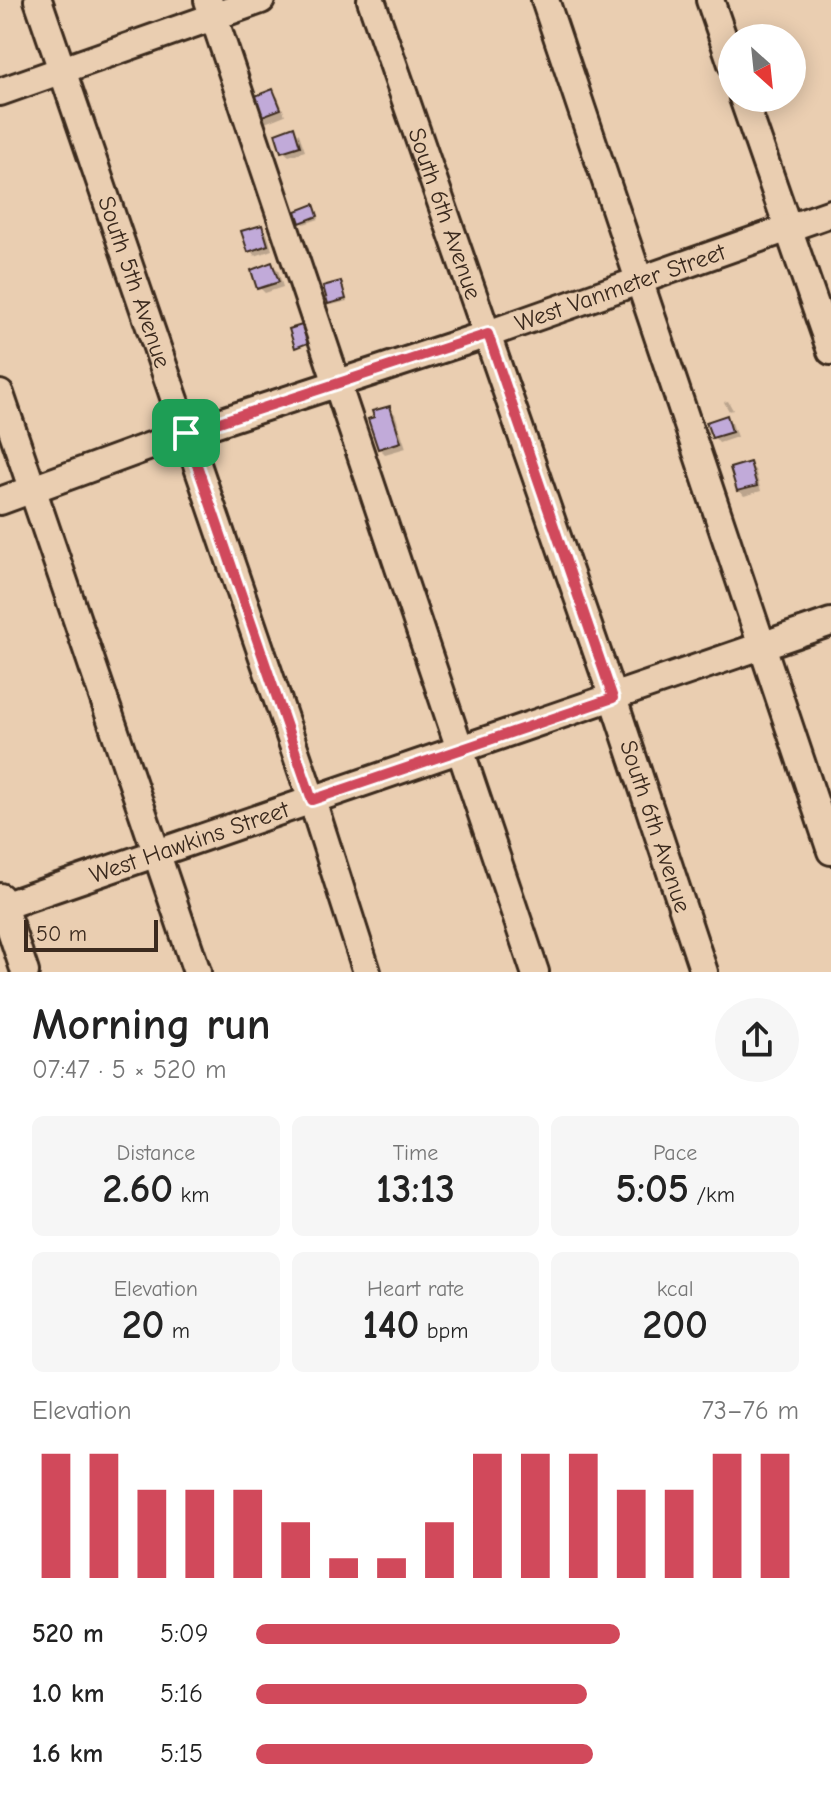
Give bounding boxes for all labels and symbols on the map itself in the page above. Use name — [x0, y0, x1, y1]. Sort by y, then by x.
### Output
north arrow — [718, 24, 806, 112]
street label: South 6th Avenue — [402, 124, 488, 303]
street label: South 5th Avenue — [92, 192, 177, 372]
street label: West Vanmeter Street — [511, 237, 730, 337]
pin — [152, 399, 220, 467]
street label: South 6th Avenue — [614, 737, 697, 916]
street label: West Hawkins Street — [86, 795, 294, 889]
scale bar — [24, 916, 158, 952]

